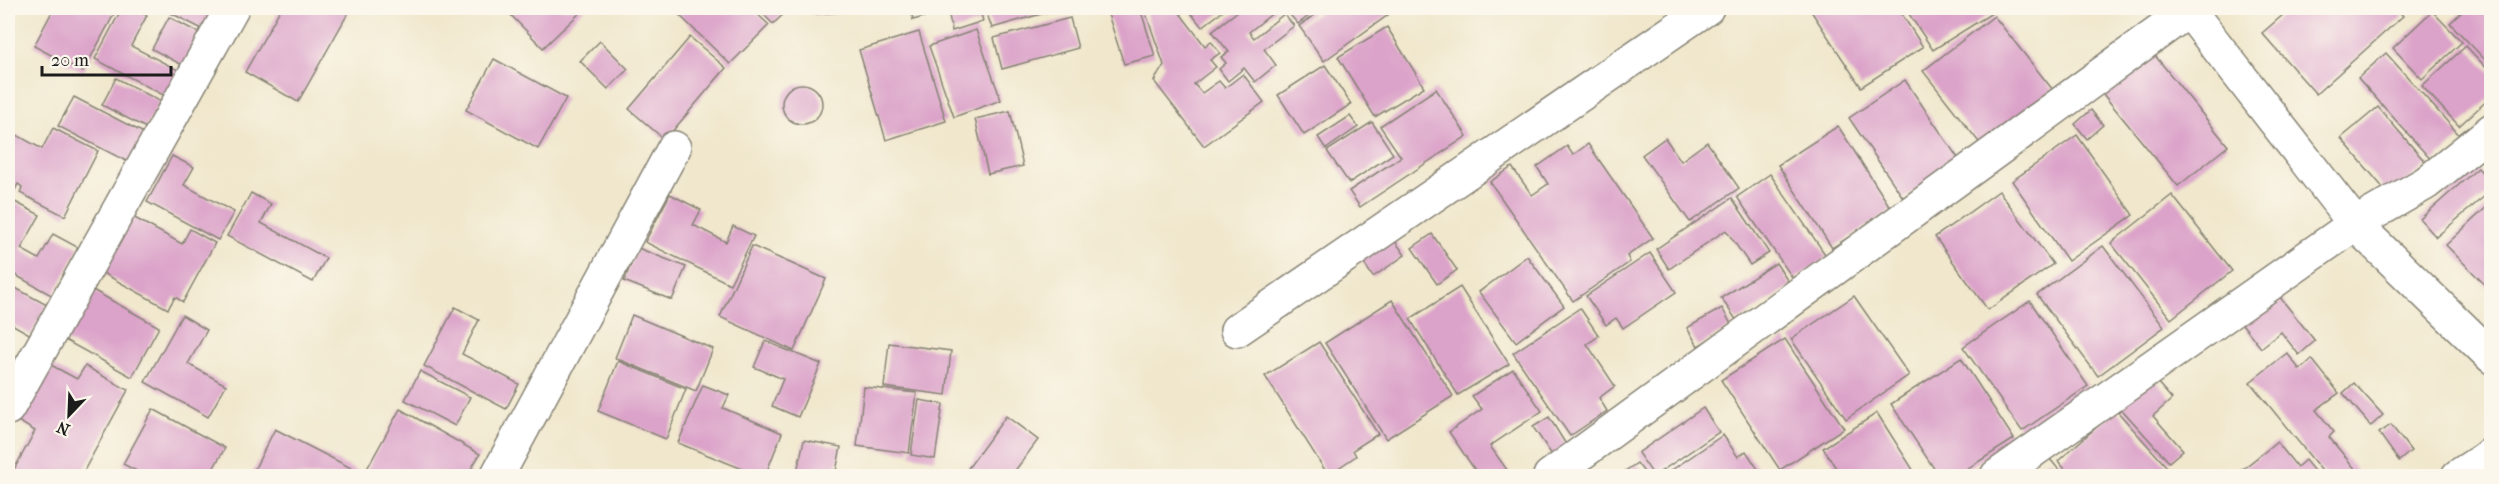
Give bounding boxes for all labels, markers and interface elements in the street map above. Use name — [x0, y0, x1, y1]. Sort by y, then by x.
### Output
scale bar — [42, 39, 171, 77]
text: 20 m — [51, 50, 89, 71]
north arrow — [39, 385, 99, 445]
text: N — [53, 417, 73, 439]

